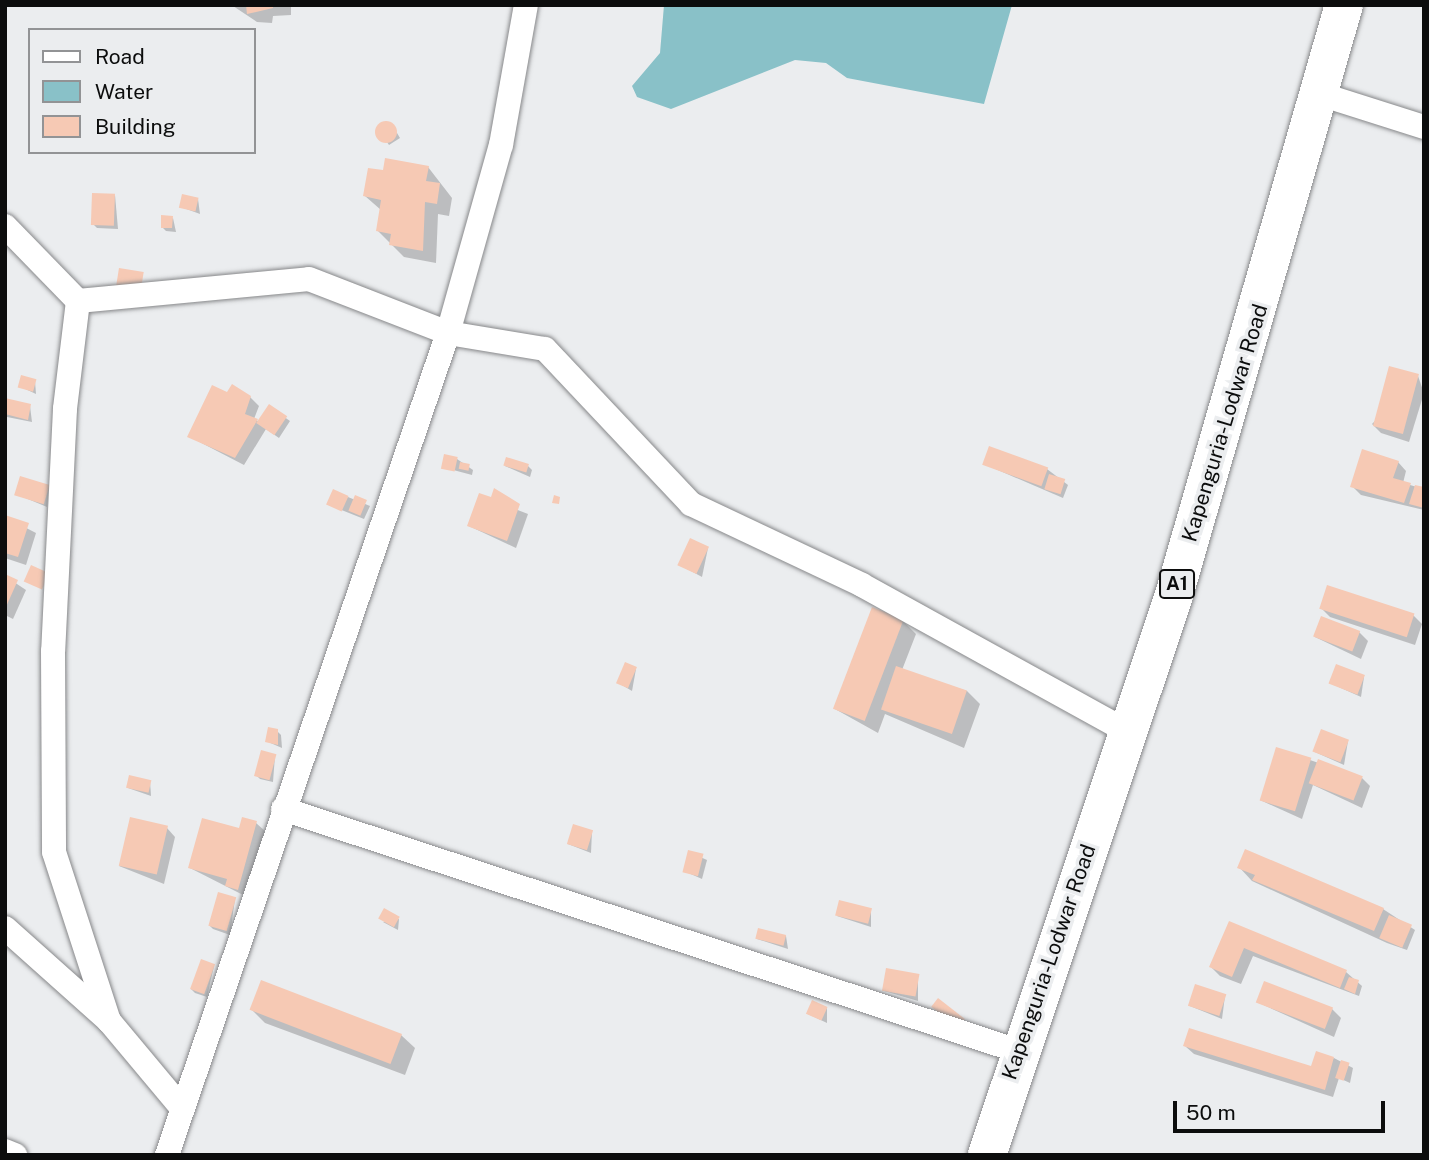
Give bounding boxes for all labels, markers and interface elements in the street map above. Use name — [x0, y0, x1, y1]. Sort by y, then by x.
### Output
legend — [28, 28, 256, 154]
text: Road — [95, 44, 145, 69]
text: Water — [95, 79, 153, 104]
text: Building — [95, 114, 176, 139]
street label: Kapenguria-Lodwar Road — [1177, 301, 1273, 545]
road number: A1 — [1158, 568, 1196, 600]
street label: Kapenguria-Lodwar Road — [997, 841, 1101, 1083]
scale bar — [1177, 1086, 1389, 1130]
text: 50 m — [1186, 1100, 1236, 1125]

